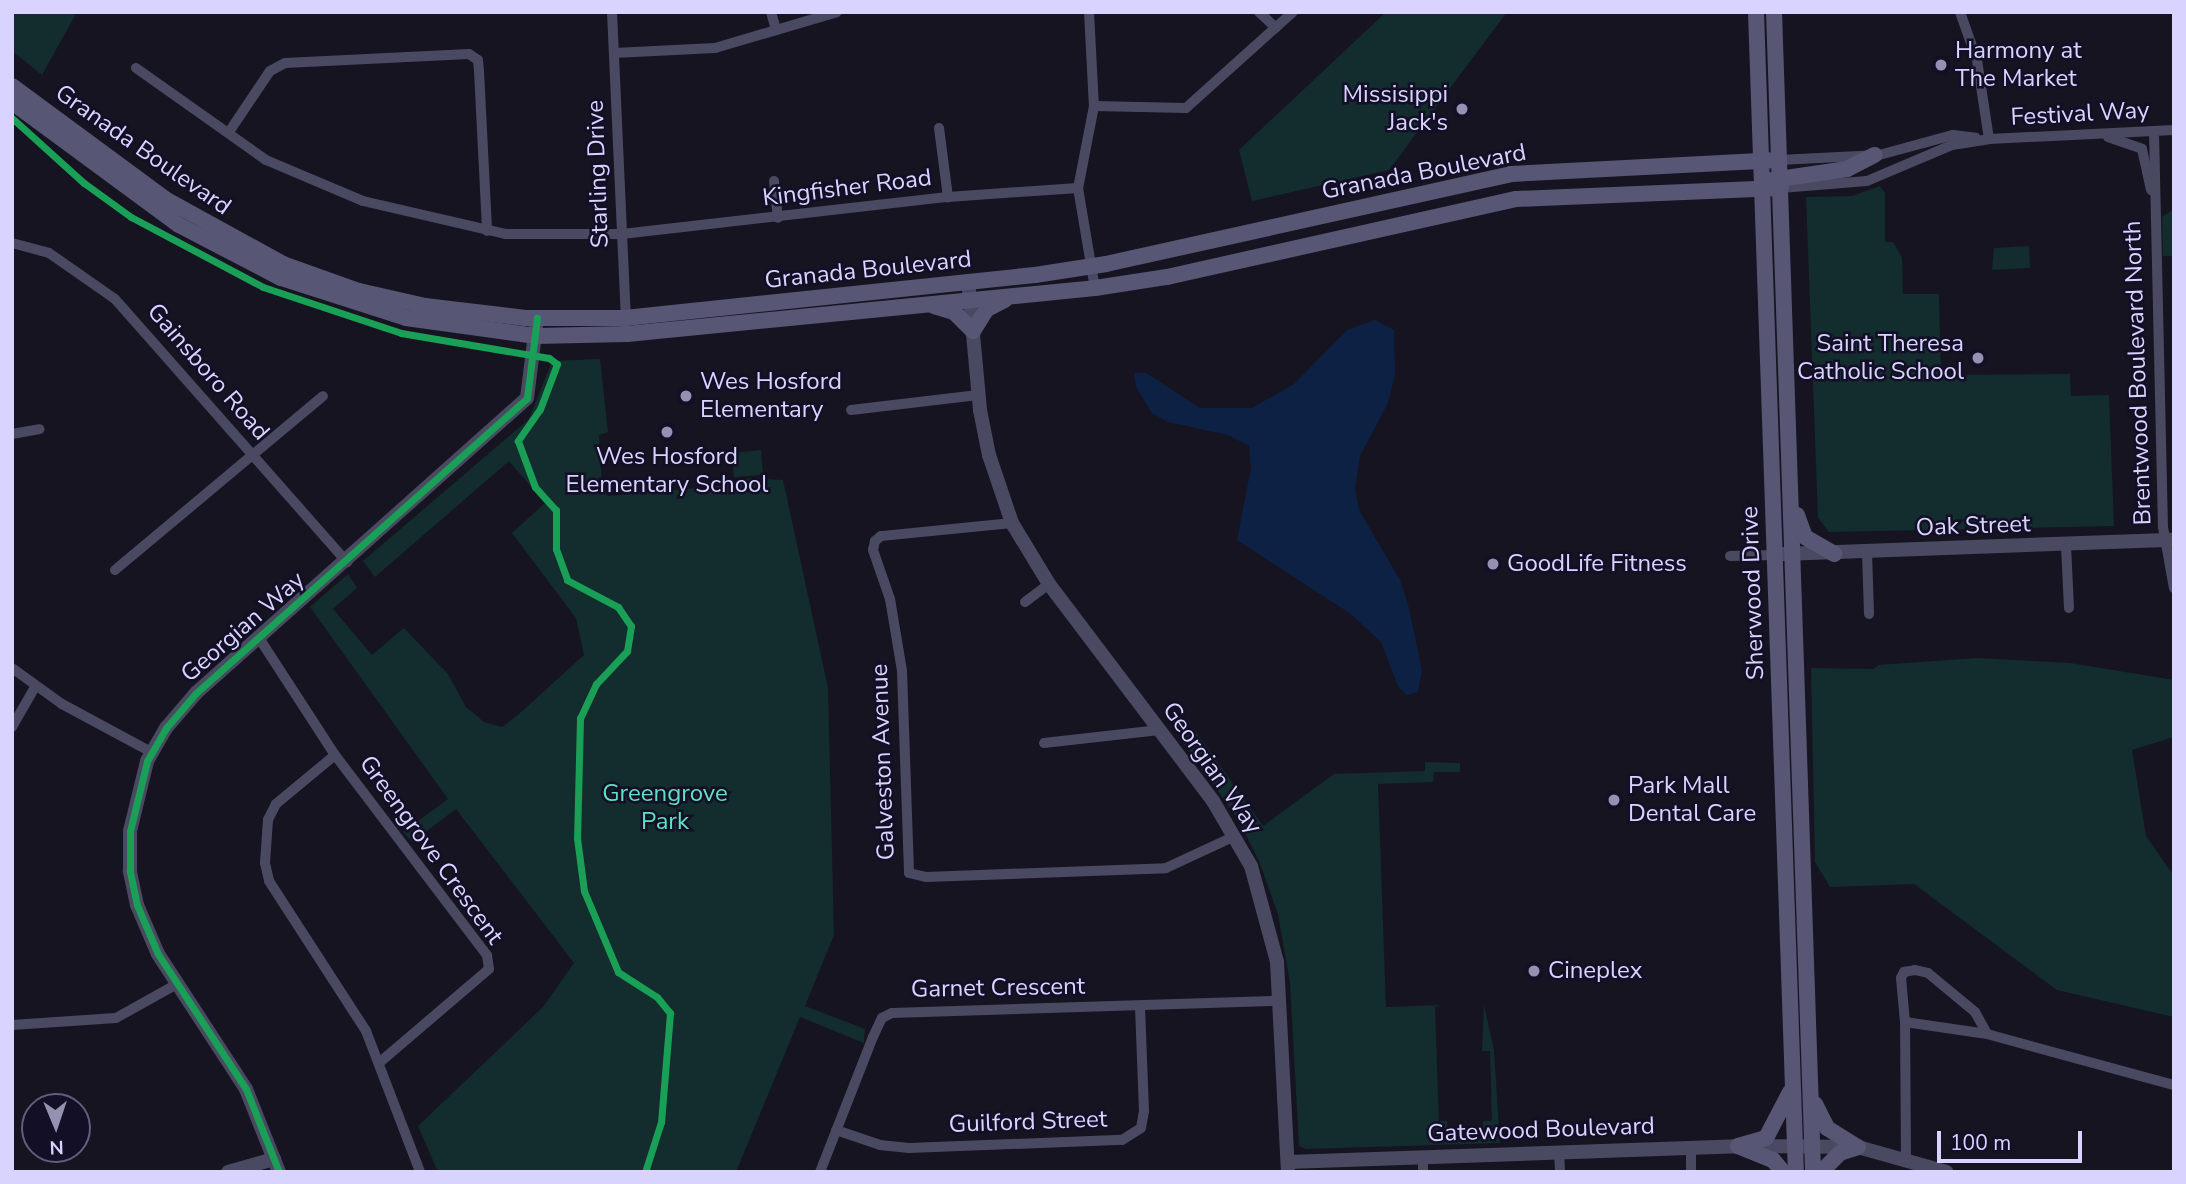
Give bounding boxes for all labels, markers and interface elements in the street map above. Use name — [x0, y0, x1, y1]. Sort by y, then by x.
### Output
place label: Harmony at The Market — [1955, 37, 2082, 93]
marker: Harmony at The Market — [1933, 57, 1949, 73]
street label: Granada Boulevard — [50, 79, 236, 221]
place label: Missisippi Jack's — [1343, 81, 1448, 137]
street label: Festival Way — [2010, 96, 2150, 132]
street label: Starling Drive — [581, 100, 615, 248]
marker: Missisippi Jack's — [1454, 101, 1470, 117]
street label: Granada Boulevard — [1319, 138, 1529, 206]
street label: Kingfisher Road — [761, 163, 933, 213]
street label: Brentwood Boulevard North — [2118, 220, 2158, 526]
street label: Granada Boulevard — [763, 245, 973, 295]
street label: Gainsboro Road — [141, 298, 275, 446]
place label: Saint Theresa Catholic School — [1797, 330, 1964, 386]
marker: Saint Theresa Catholic School — [1970, 350, 1986, 366]
place label: Wes Hosford Elementary — [700, 368, 842, 424]
marker: Wes Hosford Elementary — [678, 388, 694, 404]
marker: Wes Hosford Elementary School — [659, 424, 675, 440]
place label: Wes Hosford Elementary School — [566, 443, 768, 499]
street label: Sherwood Drive — [1736, 505, 1770, 681]
street label: Oak Street — [1915, 510, 2031, 542]
place label: GoodLife Fitness — [1507, 550, 1687, 578]
marker: GoodLife Fitness — [1485, 556, 1501, 572]
street label: Georgian Way — [175, 566, 311, 688]
street label: Galveston Avenue — [865, 663, 901, 861]
street label: Georgian Way — [1156, 697, 1268, 839]
street label: Greengrove Crescent — [353, 750, 509, 950]
place label: Park Mall Dental Care — [1628, 772, 1756, 828]
park label: Greengrove Park — [602, 780, 728, 836]
marker: Park Mall Dental Care — [1606, 792, 1622, 808]
place label: Cineplex — [1548, 957, 1642, 985]
marker: Cineplex — [1526, 963, 1542, 979]
street label: Garnet Crescent — [911, 972, 1085, 1004]
north arrow — [21, 1093, 91, 1163]
street label: Guilford Street — [948, 1105, 1108, 1139]
street label: Gatewood Boulevard — [1427, 1112, 1655, 1148]
scale bar — [1941, 1118, 2086, 1162]
text: 100 m — [1950, 1129, 2011, 1157]
text: N — [49, 1134, 64, 1160]

